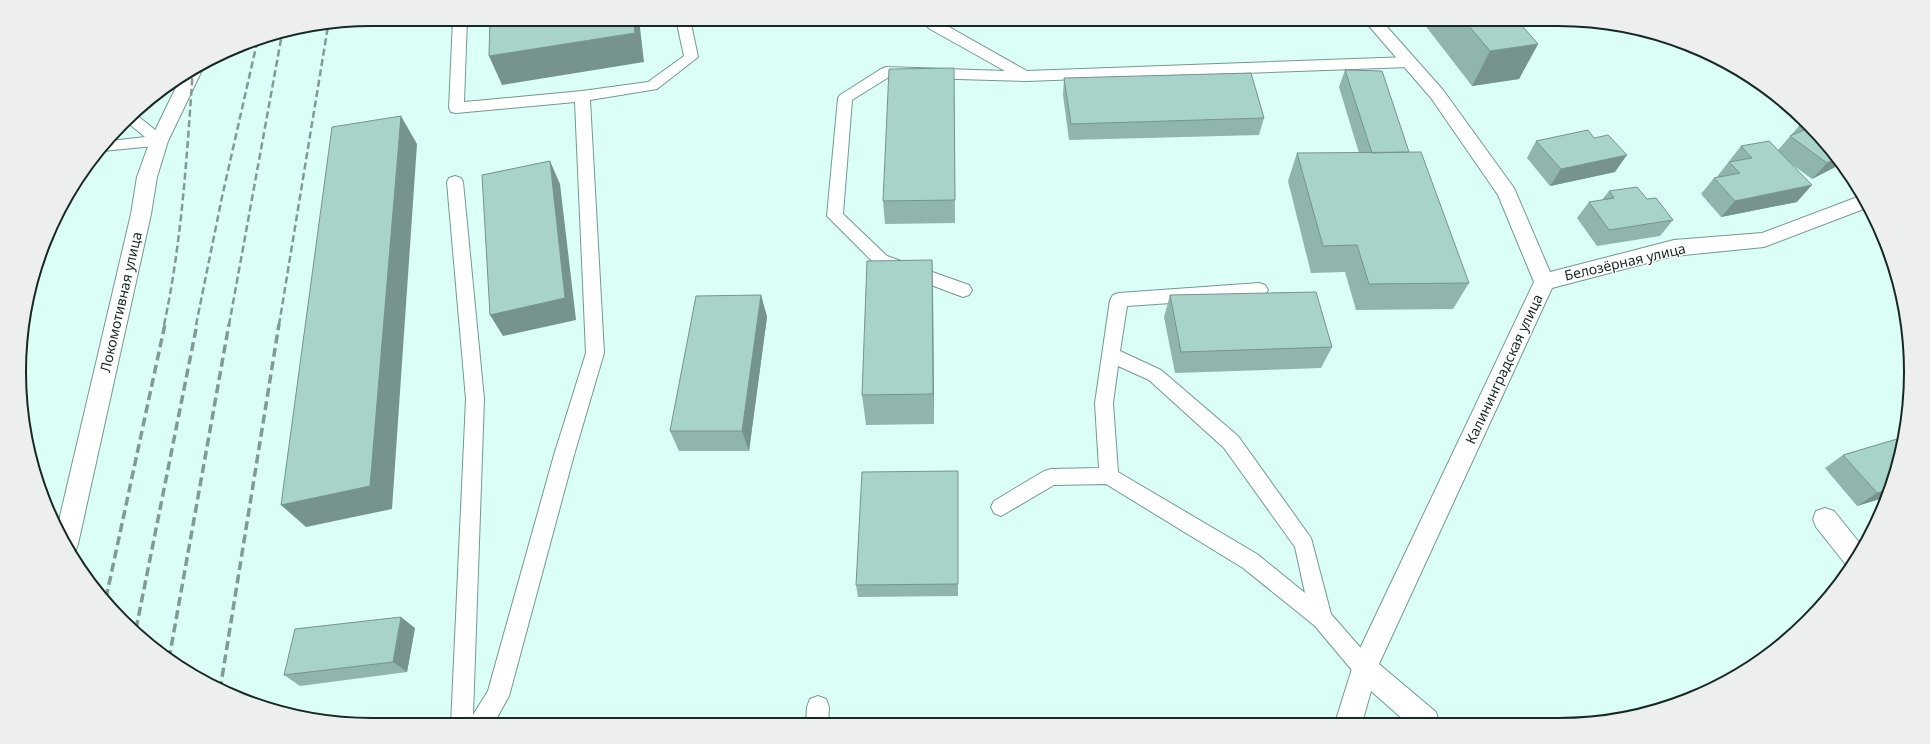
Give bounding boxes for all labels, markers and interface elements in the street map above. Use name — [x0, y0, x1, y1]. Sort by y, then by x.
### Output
street label: Локомотивная улица — [95, 230, 146, 374]
street label: Белозёрная улица — [1562, 238, 1687, 285]
street label: Калининградская улица — [1460, 291, 1547, 447]

